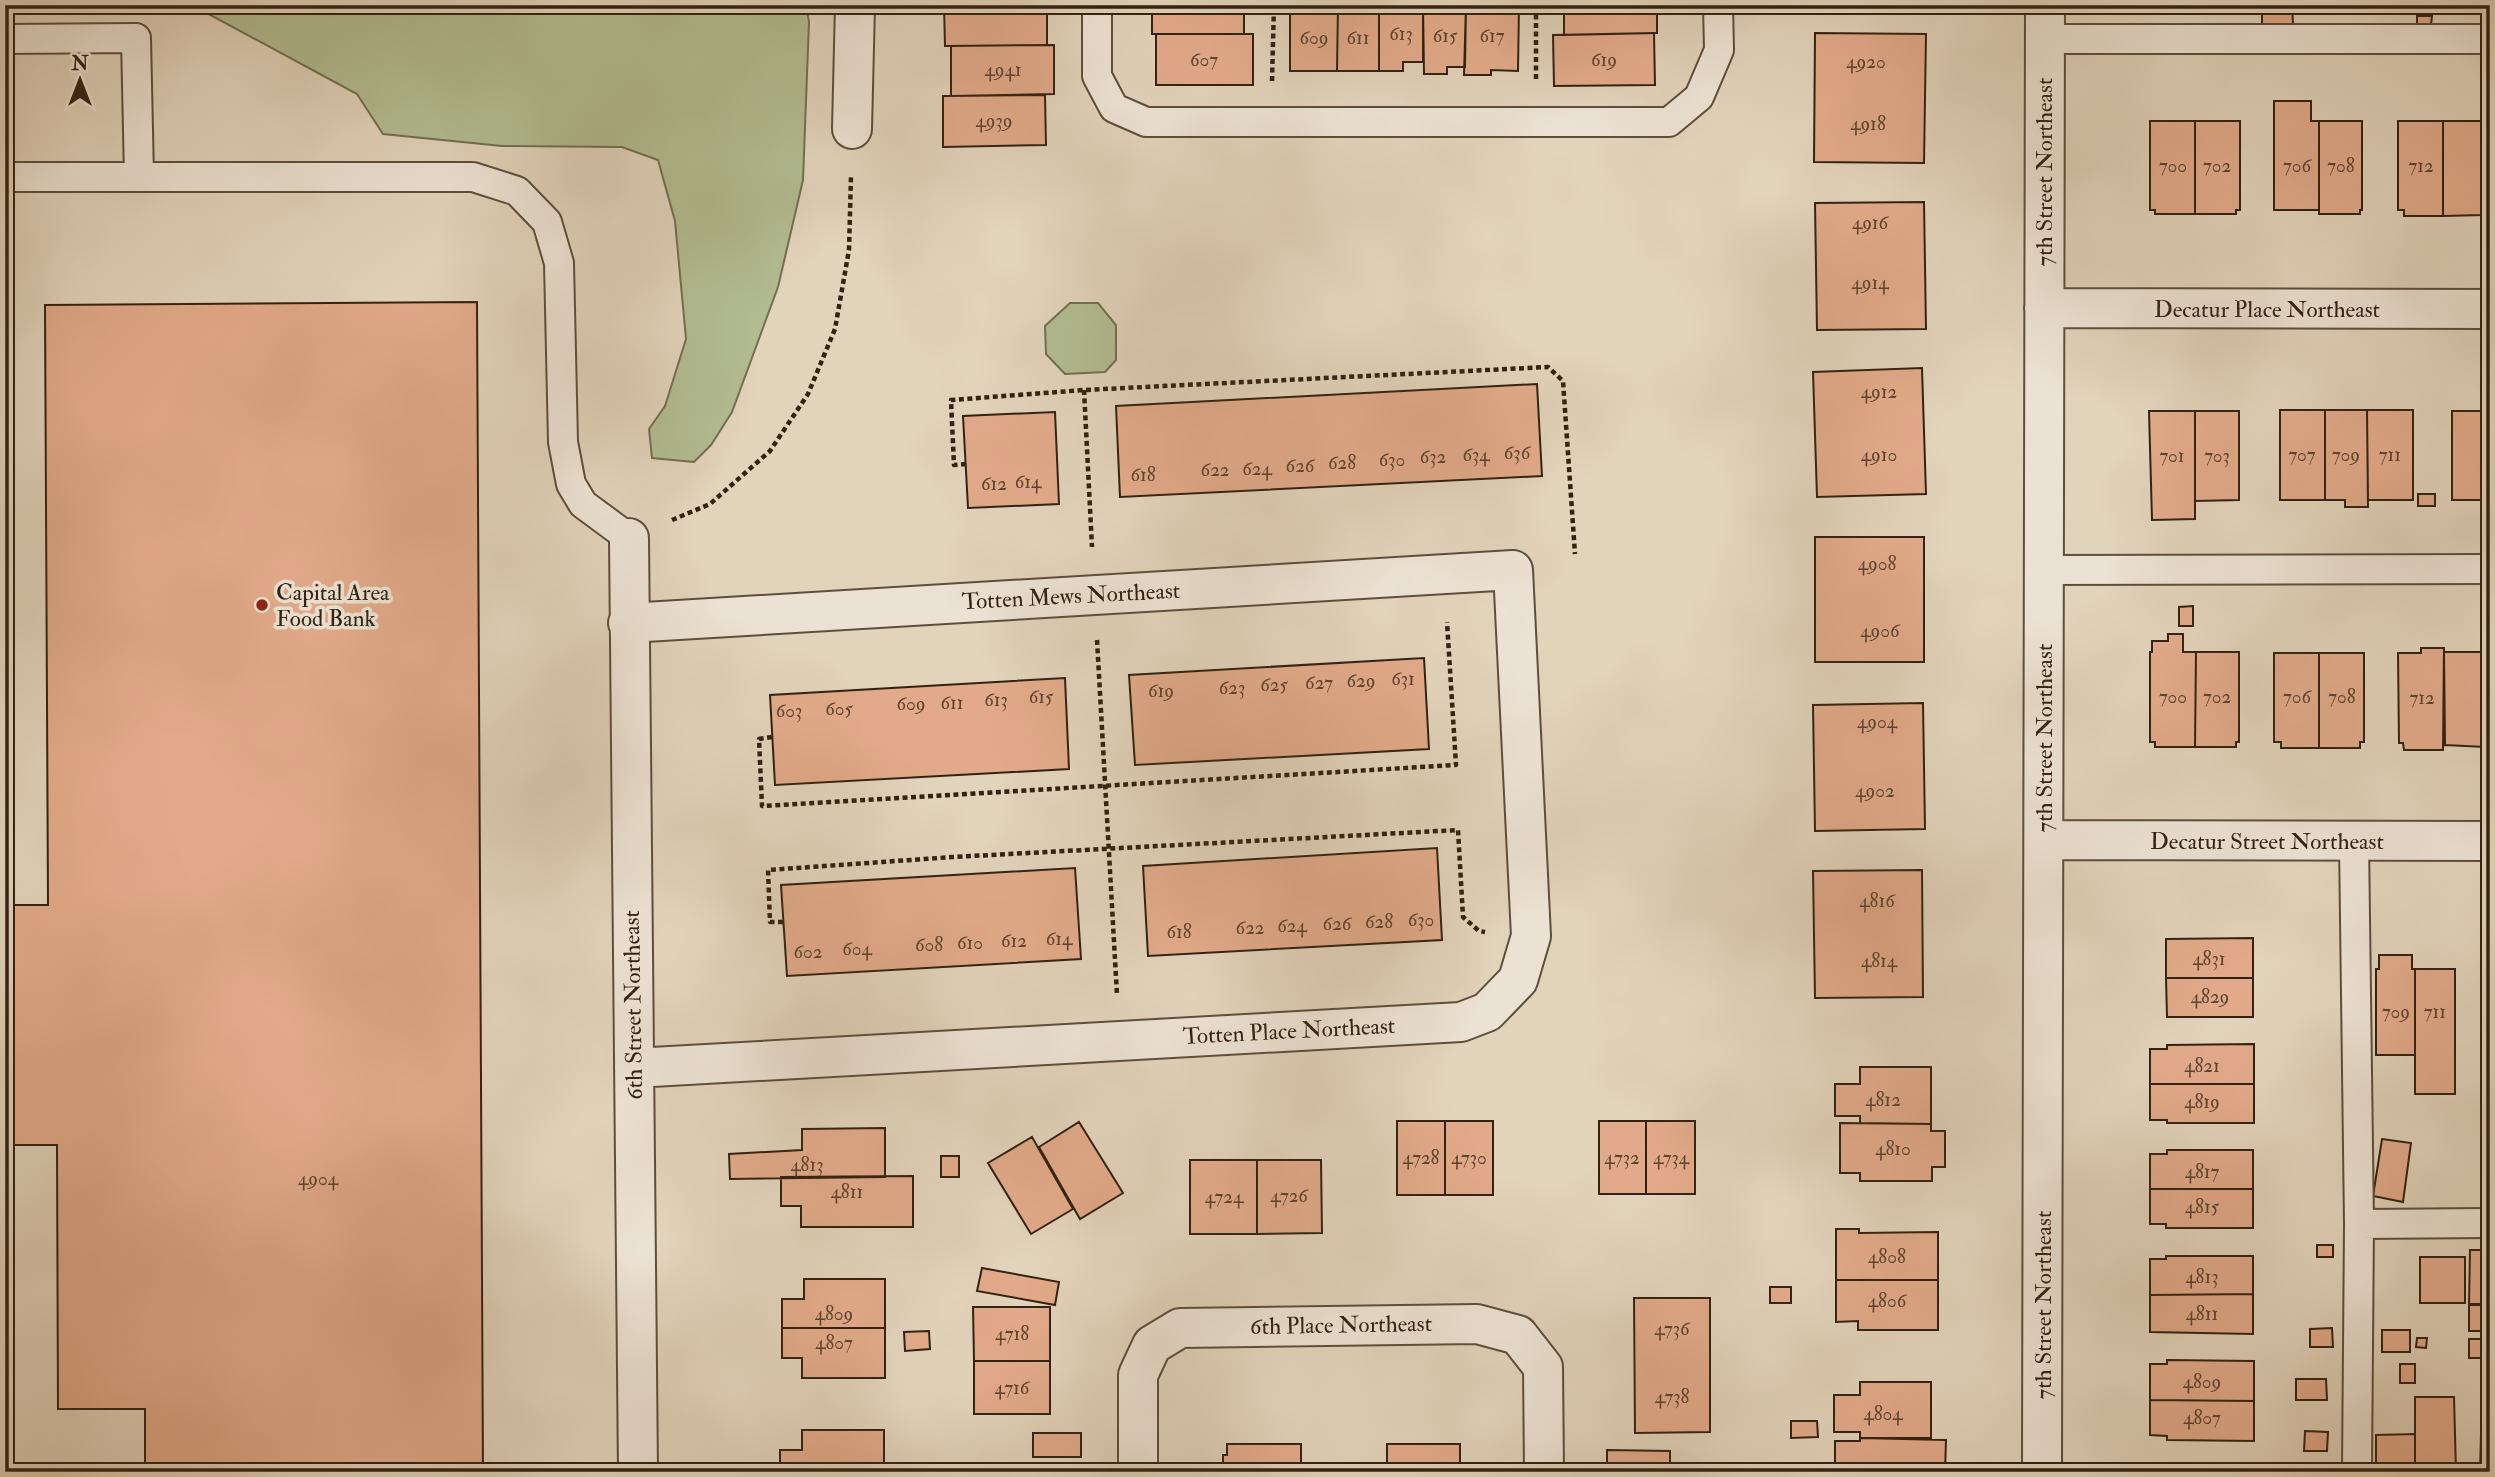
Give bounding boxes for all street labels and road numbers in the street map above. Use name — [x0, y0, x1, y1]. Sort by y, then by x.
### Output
street label: 7th Street Northeast — [2030, 78, 2059, 266]
street label: Decatur Place Northeast — [2154, 295, 2380, 324]
street label: Totten Mews Northeast — [961, 576, 1181, 616]
street label: 7th Street Northeast — [2030, 644, 2059, 832]
street label: Decatur Street Northeast — [2150, 827, 2384, 856]
street label: 6th Street Northeast — [617, 910, 649, 1100]
street label: Totten Place Northeast — [1182, 1011, 1396, 1051]
street label: 7th Street Northeast — [2029, 1211, 2058, 1399]
street label: 6th Place Northeast — [1250, 1309, 1432, 1341]

